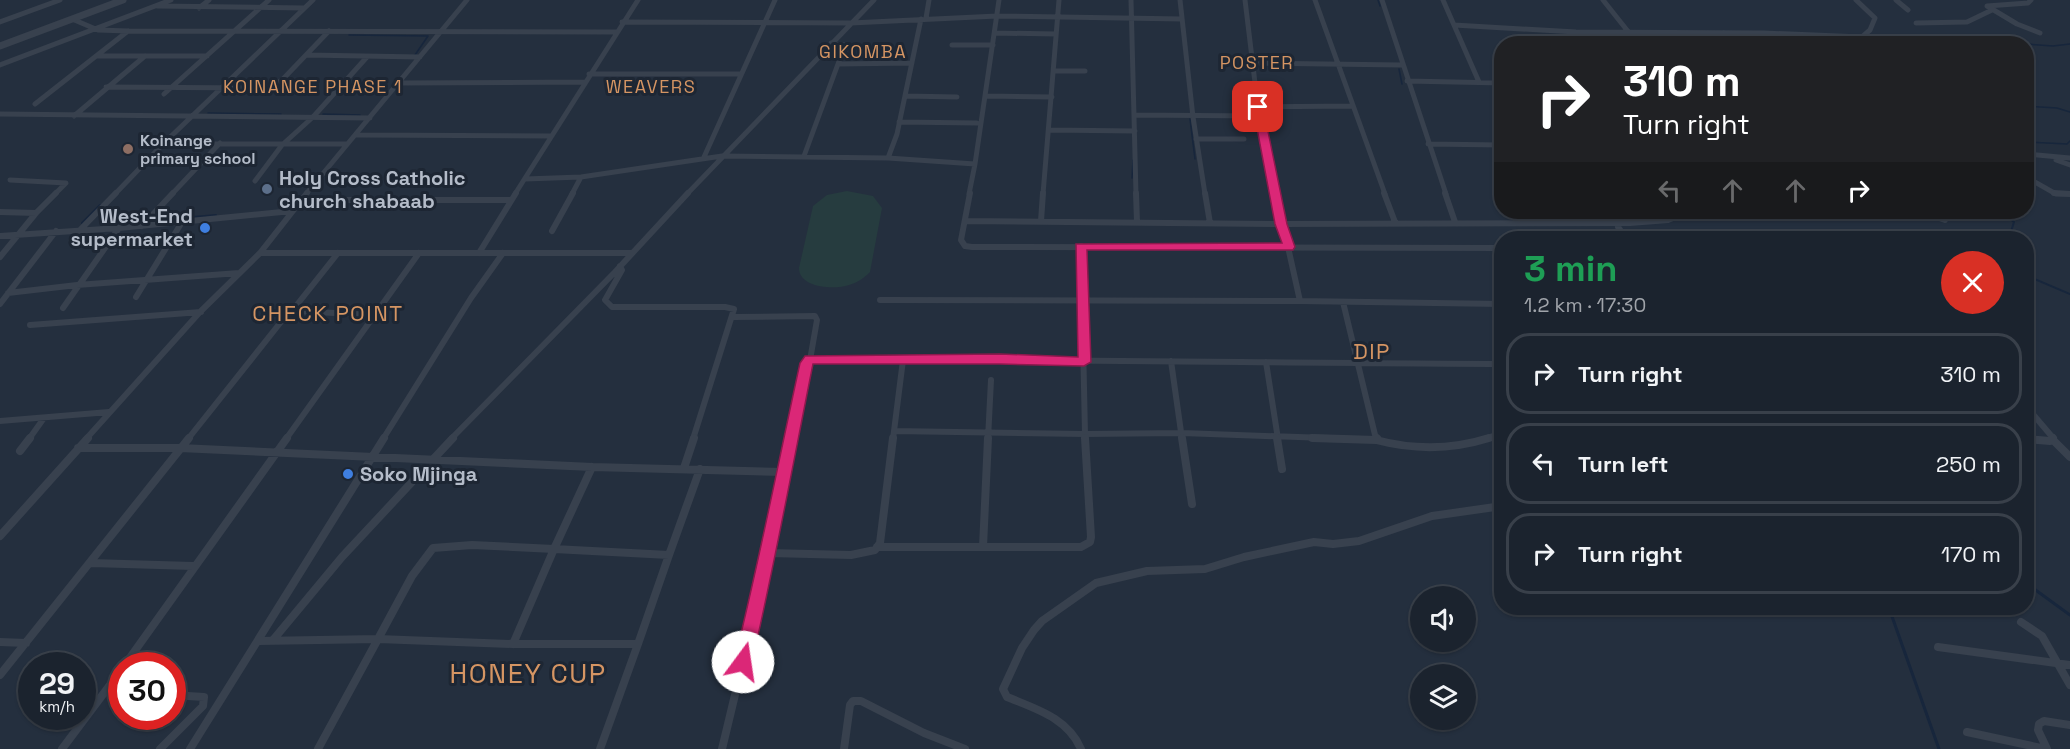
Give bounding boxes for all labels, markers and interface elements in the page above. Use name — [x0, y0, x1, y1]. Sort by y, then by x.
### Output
district label: GIKOMBA — [819, 40, 907, 63]
district label: POSTER — [1220, 51, 1294, 74]
text: 310 m — [1623, 55, 1741, 108]
icon: right — [1524, 60, 1602, 138]
district label: KOINANGE PHASE 1 — [223, 75, 403, 98]
district label: WEAVERS — [606, 75, 696, 98]
pin — [1232, 81, 1283, 132]
icon: arrive — [1241, 90, 1274, 123]
text: Turn right — [1623, 107, 1750, 142]
place label: Koinange primary school — [140, 130, 255, 169]
marker: Koinange primary school — [121, 142, 135, 156]
place label: Holy Cross Catholic church shabaab — [279, 165, 466, 214]
icon: left — [1653, 174, 1686, 207]
icon: ahead — [1716, 174, 1749, 207]
icon: ahead — [1779, 174, 1812, 207]
icon: right — [1842, 174, 1875, 207]
marker: Holy Cross Catholic church shabaab — [260, 182, 274, 196]
place label: West-End supermarket — [70, 203, 193, 252]
marker: West-End supermarket — [198, 221, 212, 235]
text: 3 min — [1524, 246, 1618, 292]
button: close — [1941, 251, 2004, 314]
text: 1.2 km · 17:30 — [1524, 292, 1646, 318]
district label: CHECK POINT — [252, 299, 404, 327]
district label: DIP — [1353, 337, 1391, 365]
icon: right — [1527, 357, 1560, 390]
text: Turn right — [1578, 360, 1683, 388]
text: 310 m — [1940, 360, 2001, 388]
icon: left — [1527, 447, 1560, 480]
text: Turn left — [1578, 450, 1668, 478]
text: 250 m — [1936, 450, 2001, 478]
place label: Soko Mjinga — [360, 461, 478, 487]
marker: Soko Mjinga — [341, 467, 355, 481]
icon: right — [1527, 537, 1560, 570]
text: Turn right — [1578, 540, 1683, 568]
text: 170 m — [1941, 540, 2001, 568]
map controls — [1410, 586, 1476, 730]
button: sound — [1410, 586, 1476, 652]
position arrow — [711, 630, 775, 694]
speed limit sign: 30 — [108, 652, 186, 730]
district label: HONEY CUP — [449, 656, 607, 691]
text: 29 — [39, 664, 75, 703]
button: layers — [1410, 664, 1476, 730]
text: km/h — [39, 697, 75, 716]

